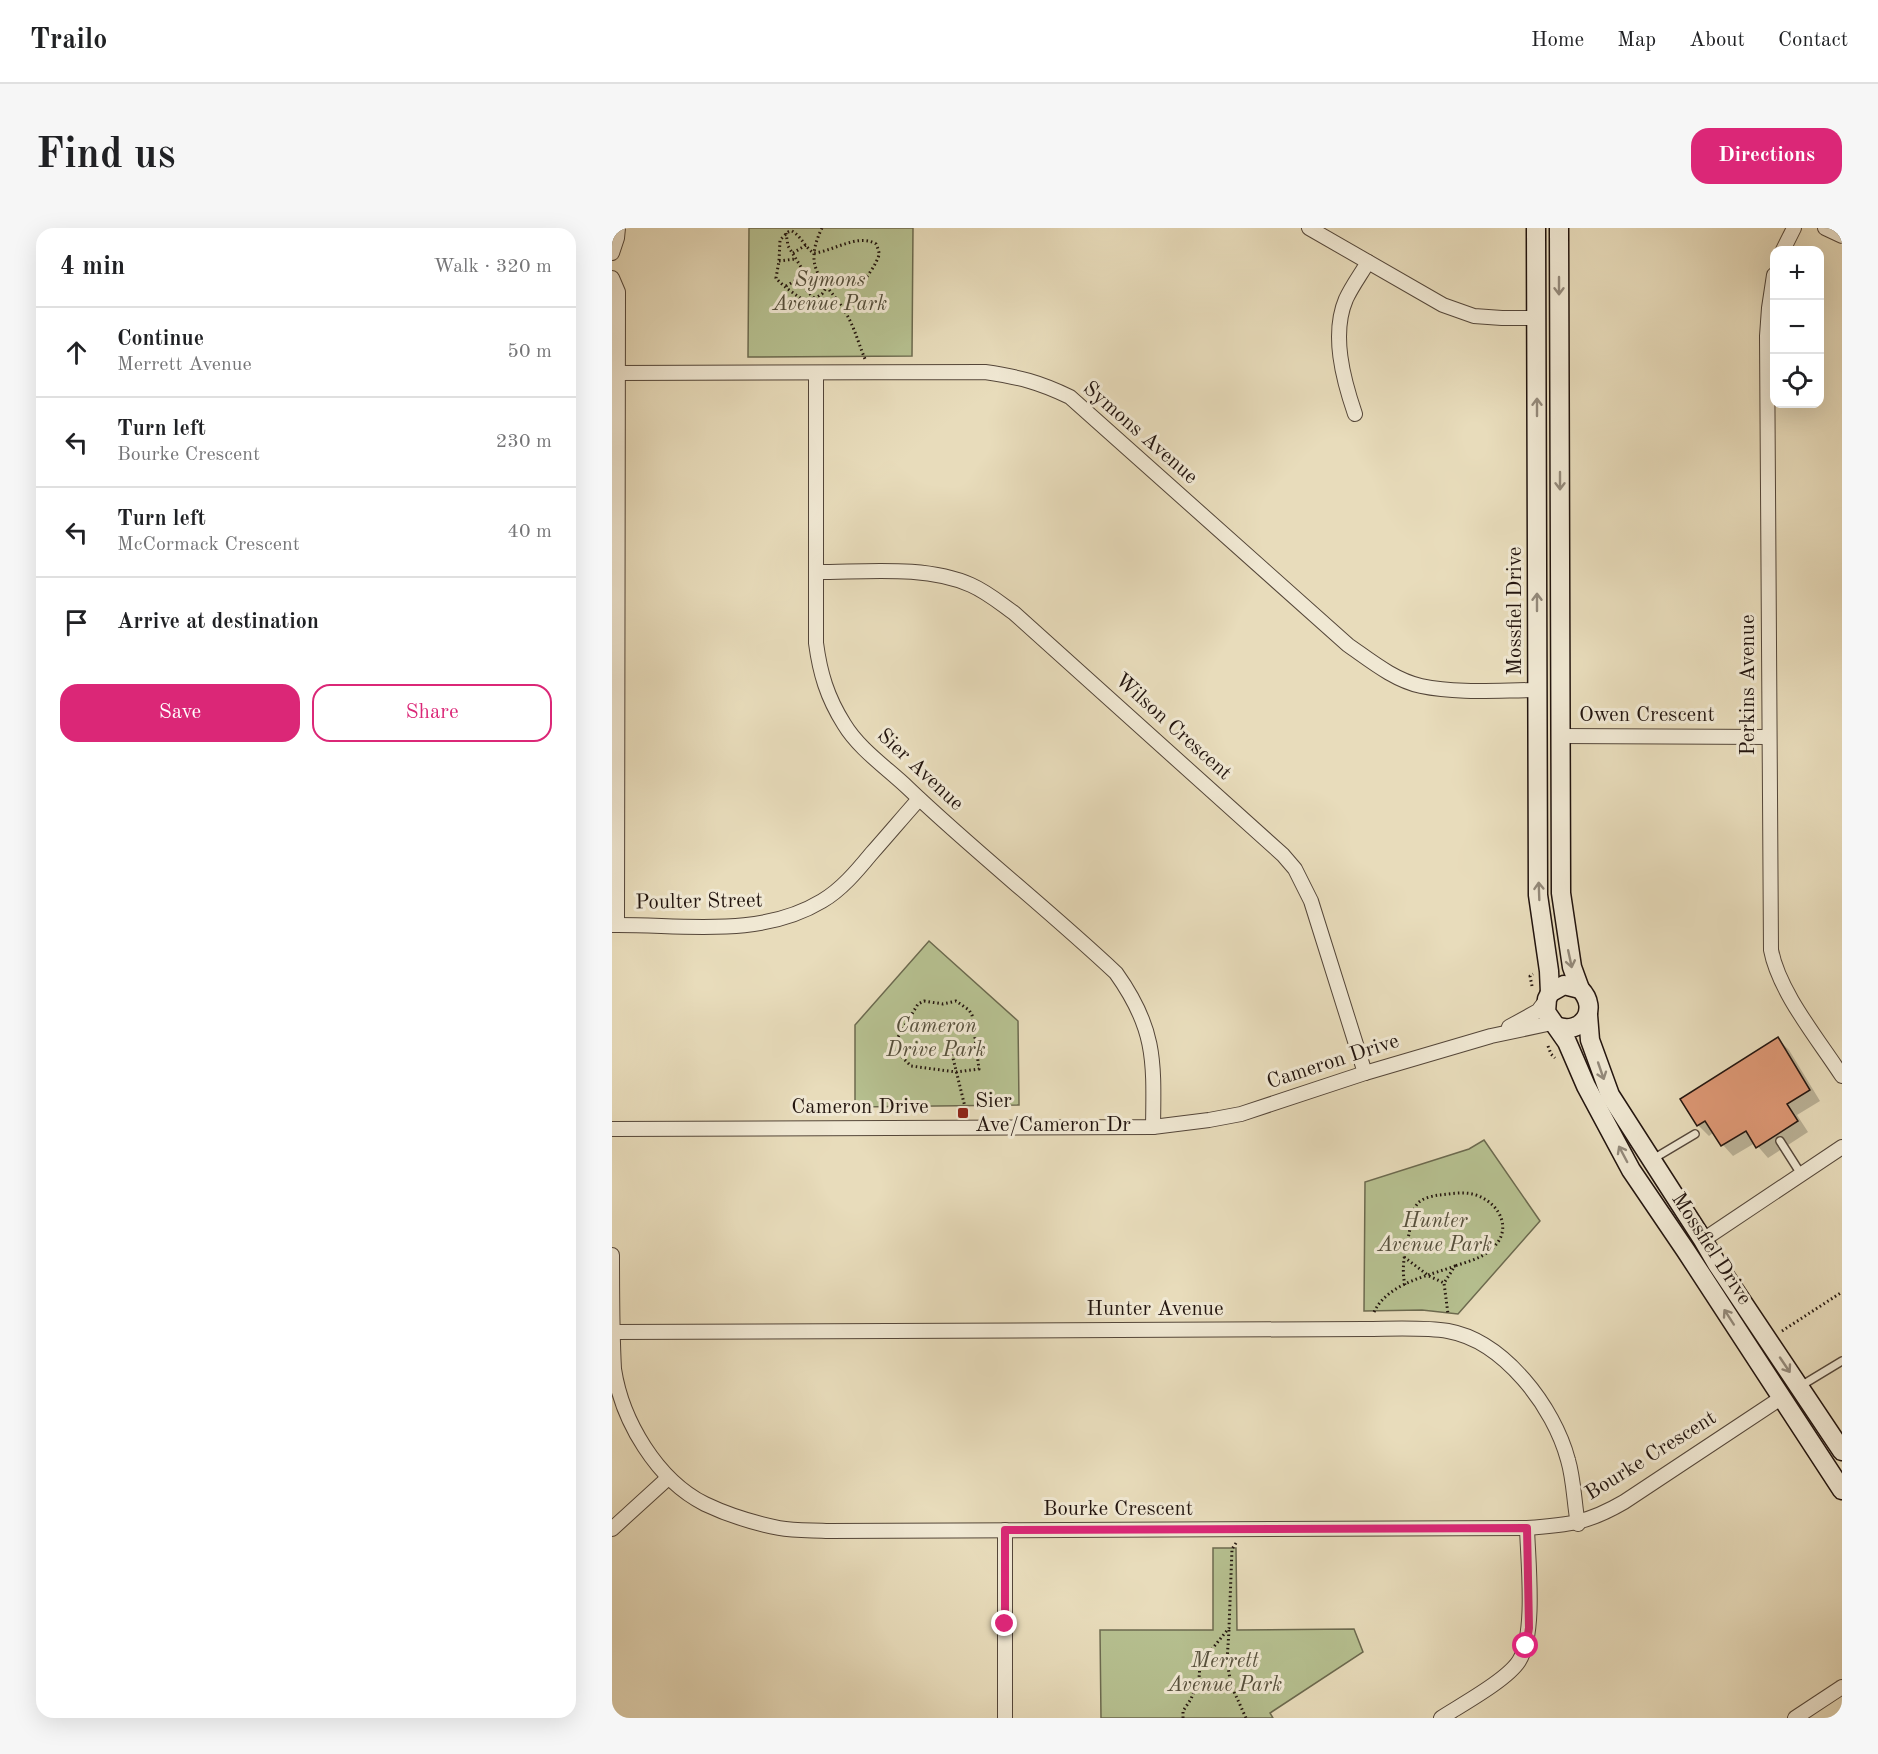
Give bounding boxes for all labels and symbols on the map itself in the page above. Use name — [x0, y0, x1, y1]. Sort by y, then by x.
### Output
park label: Symons Avenue Park — [772, 270, 887, 315]
one-way arrow — [1554, 276, 1565, 296]
street label: Symons Avenue — [1079, 378, 1201, 488]
one-way arrow — [1531, 398, 1543, 418]
one-way arrow — [1554, 471, 1566, 491]
street label: Mossfiel Drive — [1505, 546, 1526, 676]
one-way arrow — [1531, 593, 1543, 613]
street label: Perkins Avenue — [1738, 614, 1759, 756]
street label: Wilson Crescent — [1111, 669, 1235, 785]
street label: Owen Crescent — [1579, 705, 1715, 726]
street label: Sier Avenue — [873, 725, 967, 815]
one-way arrow — [1533, 882, 1544, 902]
street label: Poulter Street — [635, 890, 763, 914]
one-way arrow — [1565, 949, 1576, 968]
park label: Cameron Drive Park — [885, 1016, 986, 1061]
street label: Cameron Drive — [1264, 1031, 1402, 1093]
one-way arrow — [1597, 1062, 1608, 1080]
place label: Sier Ave/Cameron Dr — [975, 1091, 1131, 1136]
street label: Cameron Drive — [791, 1097, 929, 1118]
marker: Sier Ave/Cameron Dr — [956, 1106, 970, 1120]
one-way arrow — [1617, 1145, 1628, 1163]
street label: Mossfiel Drive — [1667, 1189, 1755, 1309]
park label: Hunter Avenue Park — [1377, 1211, 1492, 1256]
street label: Hunter Avenue — [1086, 1299, 1224, 1320]
one-way arrow — [1723, 1309, 1735, 1326]
one-way arrow — [1779, 1357, 1791, 1373]
street label: Bourke Crescent — [1582, 1407, 1720, 1505]
street label: Bourke Crescent — [1043, 1499, 1193, 1520]
route end — [991, 1610, 1017, 1636]
route start — [1512, 1632, 1538, 1658]
park label: Merrett Avenue Park — [1167, 1651, 1282, 1696]

